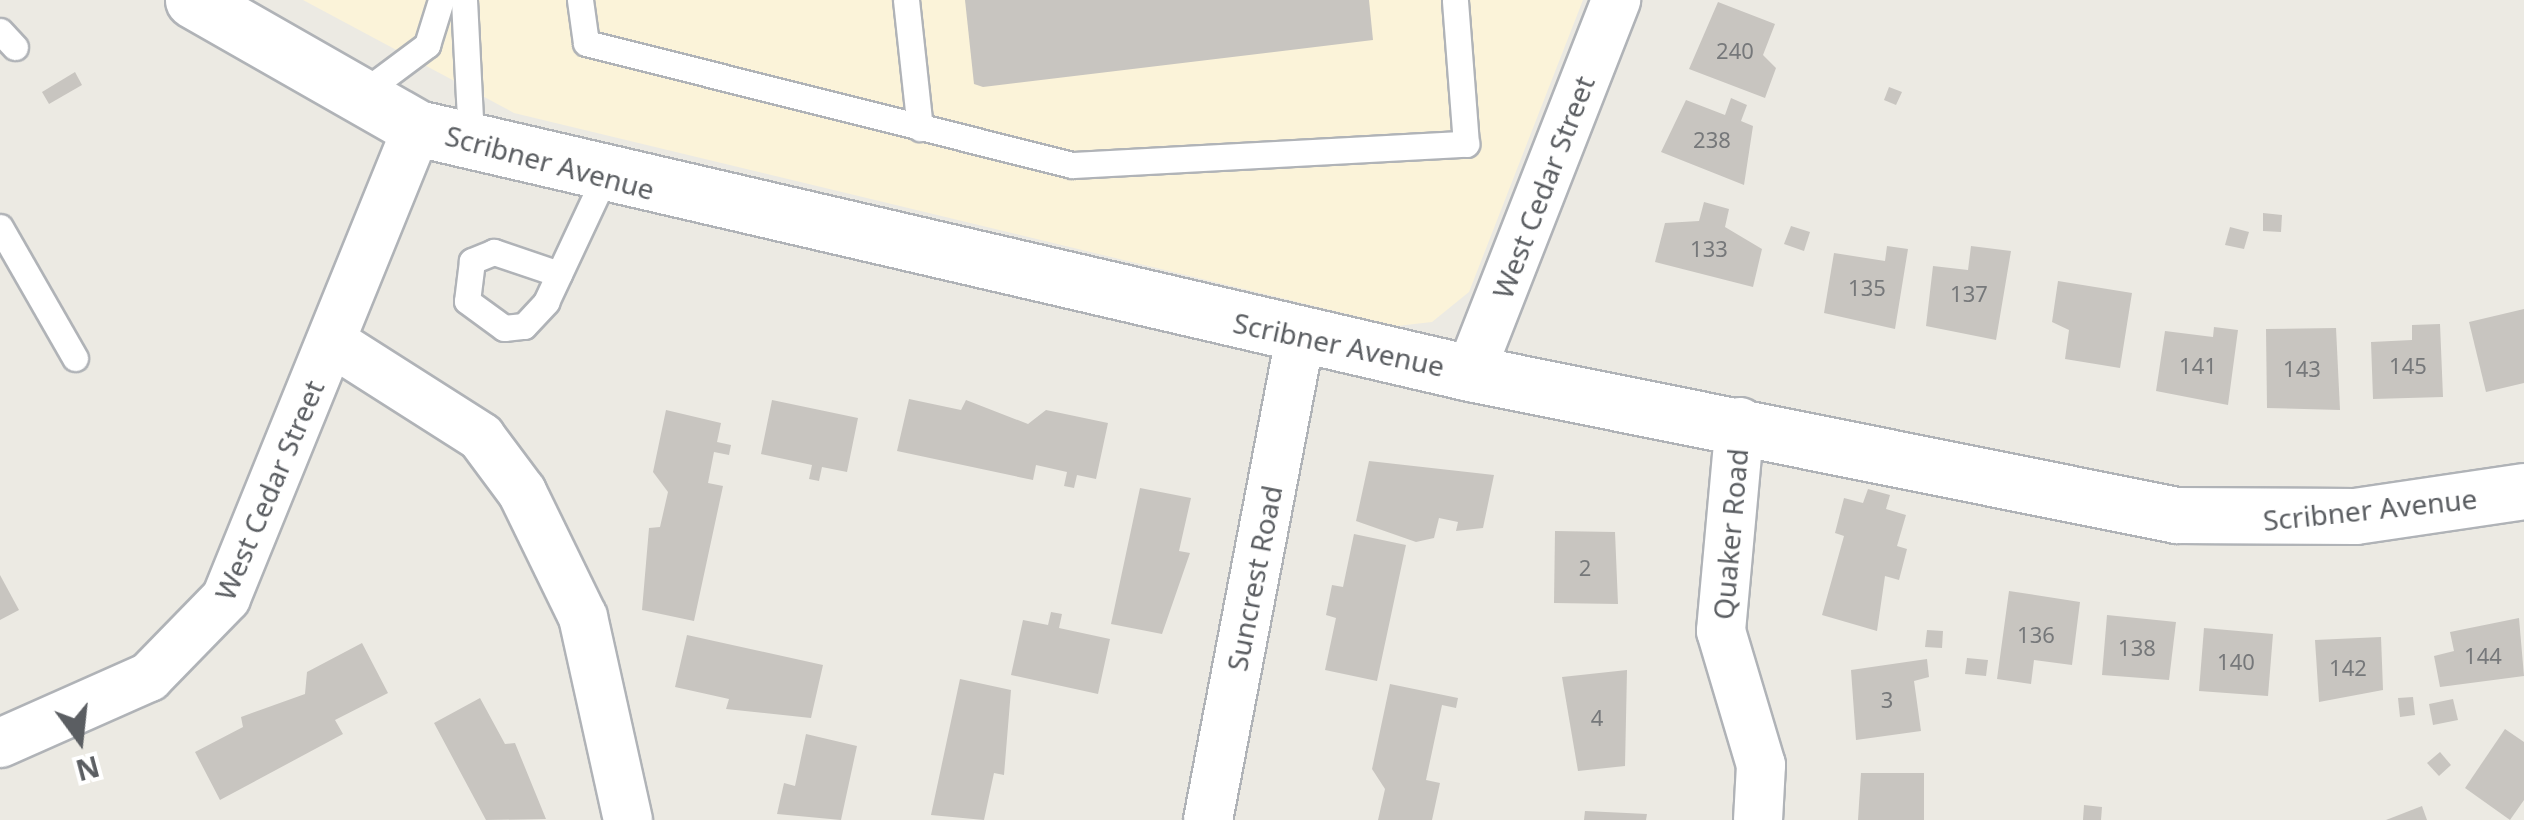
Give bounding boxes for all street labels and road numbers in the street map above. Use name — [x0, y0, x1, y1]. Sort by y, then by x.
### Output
street label: West Cedar Street — [1485, 71, 1601, 303]
street label: Scribner Avenue — [442, 118, 658, 206]
street label: Scribner Avenue — [1230, 305, 1448, 383]
street label: West Cedar Street — [208, 375, 330, 605]
street label: Quaker Road — [1706, 447, 1754, 621]
street label: Scribner Avenue — [2261, 481, 2479, 537]
street label: Suncrest Road — [1220, 482, 1288, 674]

